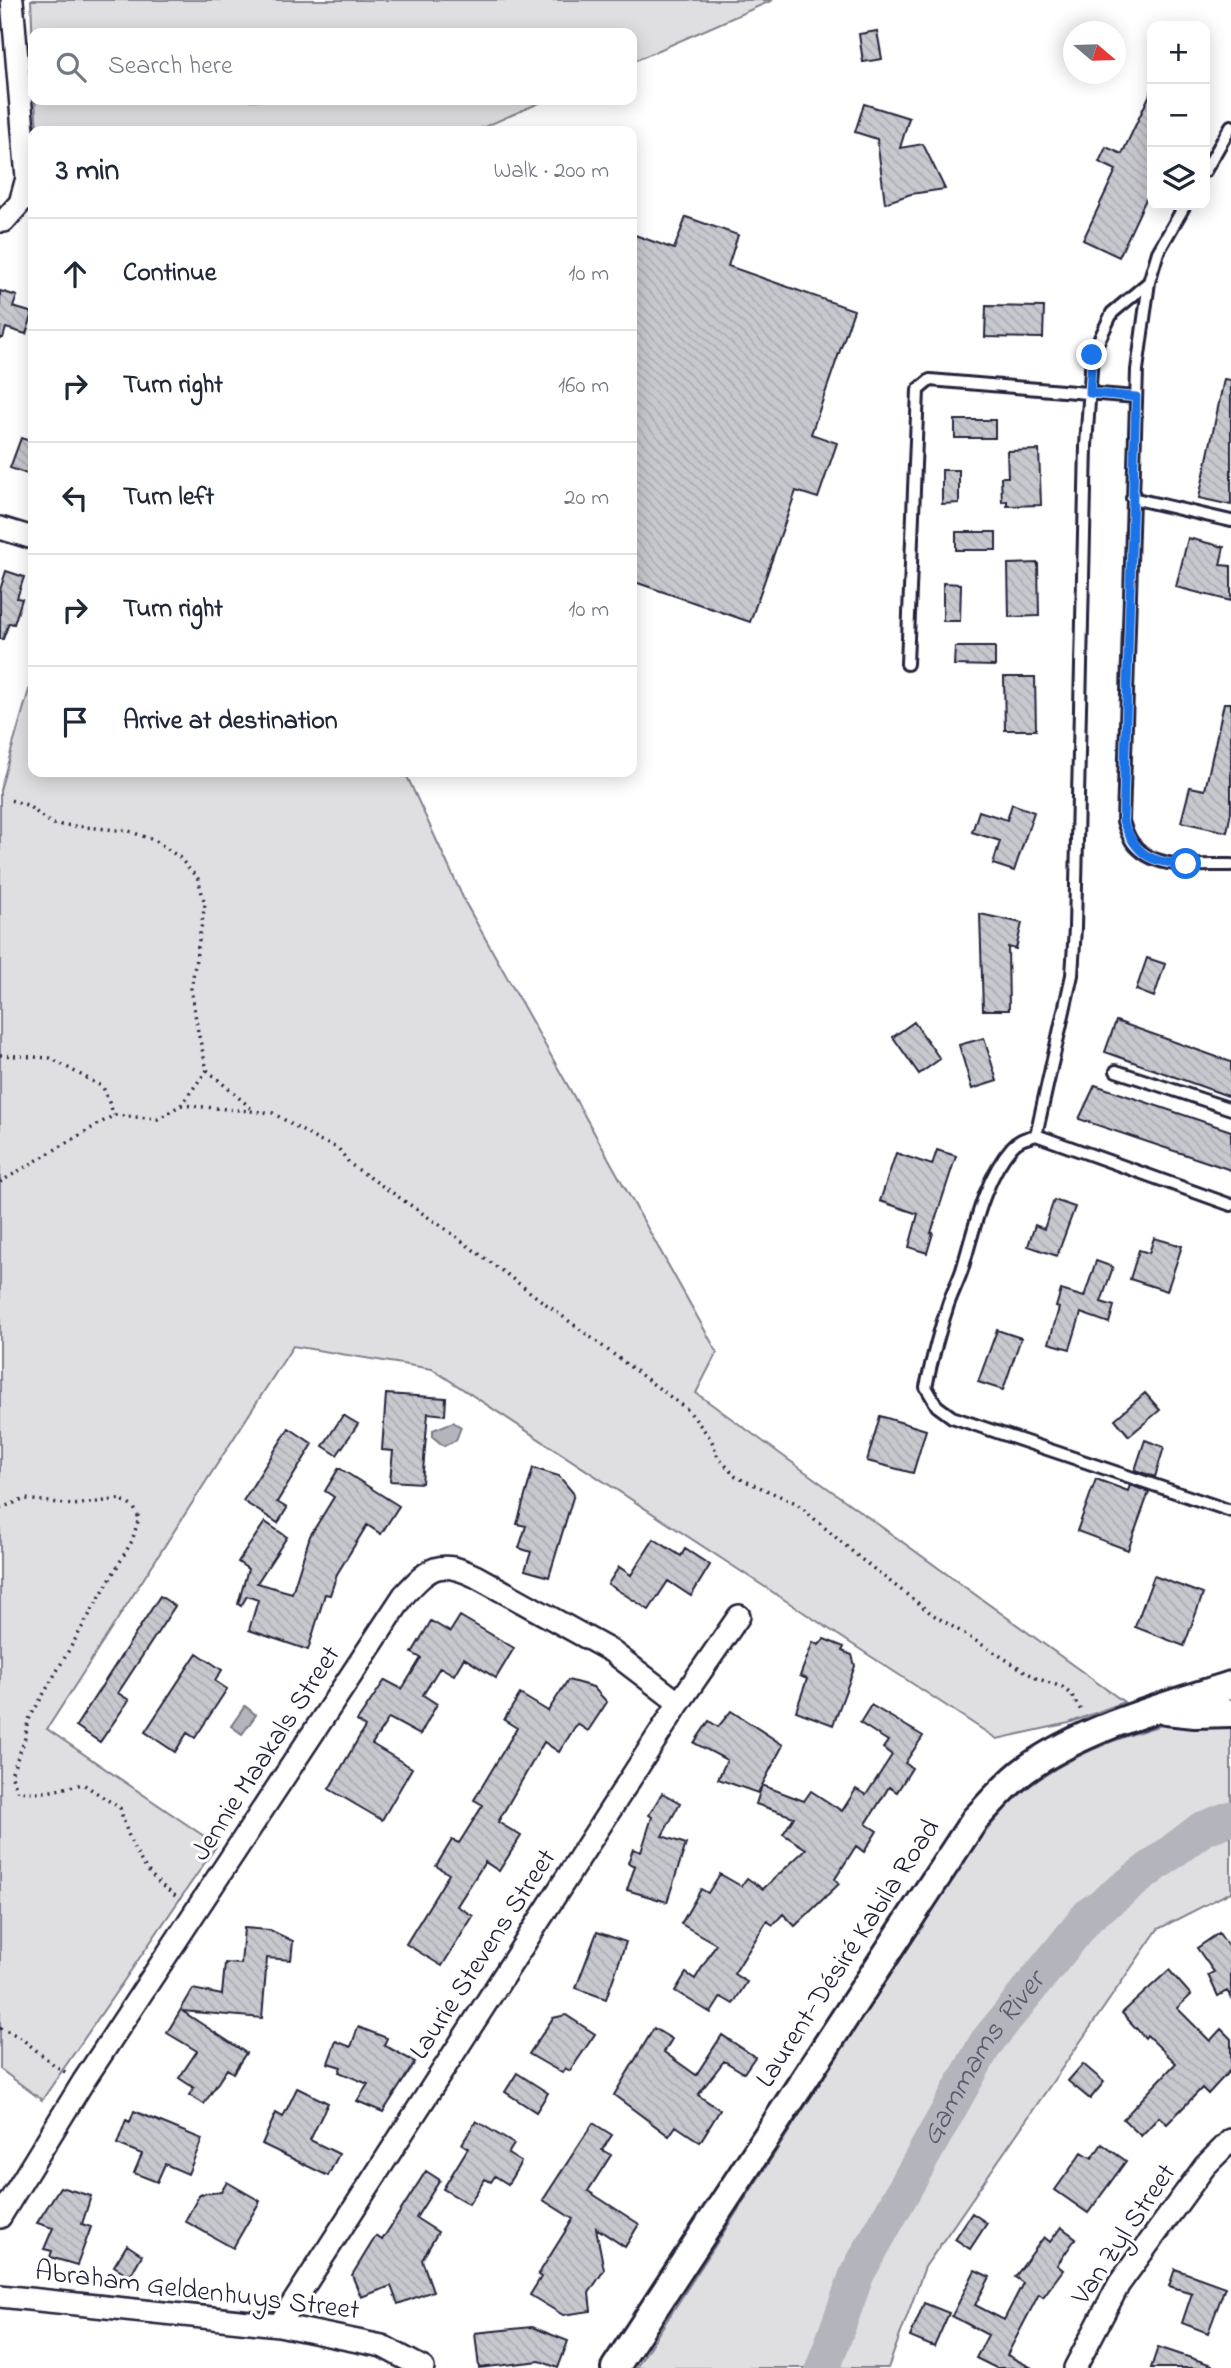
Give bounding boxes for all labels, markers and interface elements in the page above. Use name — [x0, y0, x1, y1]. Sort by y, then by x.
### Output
north arrow — [1063, 21, 1126, 84]
map controls — [1147, 21, 1210, 210]
button: + — [1147, 21, 1210, 84]
search box — [28, 28, 637, 105]
icon: search — [52, 48, 90, 86]
text: Search here — [108, 48, 233, 86]
button: − — [1147, 84, 1210, 147]
button: layers — [1147, 147, 1210, 210]
text: 3 min — [56, 150, 119, 194]
text: Walk · 200 m — [494, 155, 609, 188]
icon: ahead — [56, 255, 94, 293]
text: Continue — [123, 255, 216, 293]
text: 10 m — [568, 258, 609, 291]
route end — [1076, 339, 1107, 370]
icon: right — [56, 367, 94, 405]
text: Turn right — [123, 367, 223, 405]
text: 160 m — [558, 370, 609, 403]
icon: left — [56, 479, 94, 517]
text: Turn left — [123, 479, 214, 517]
text: 20 m — [564, 482, 609, 515]
icon: right — [56, 591, 94, 629]
text: Turn right — [123, 591, 223, 629]
text: 10 m — [568, 594, 609, 627]
icon: arrive — [56, 703, 94, 741]
text: Arrive at destination — [123, 703, 338, 741]
route start — [1170, 848, 1201, 879]
street label: Jennie Maakals Street — [182, 1638, 352, 1870]
street label: Laurent-Désiré Kabila Road — [747, 1811, 952, 2097]
street label: Laurie Stevens Street — [400, 1841, 568, 2069]
water label: Gammams River — [911, 1959, 1059, 2154]
street label: Van Zyl Street — [1062, 2156, 1188, 2315]
street label: Abraham Geldenhuys Street — [32, 2252, 362, 2332]

